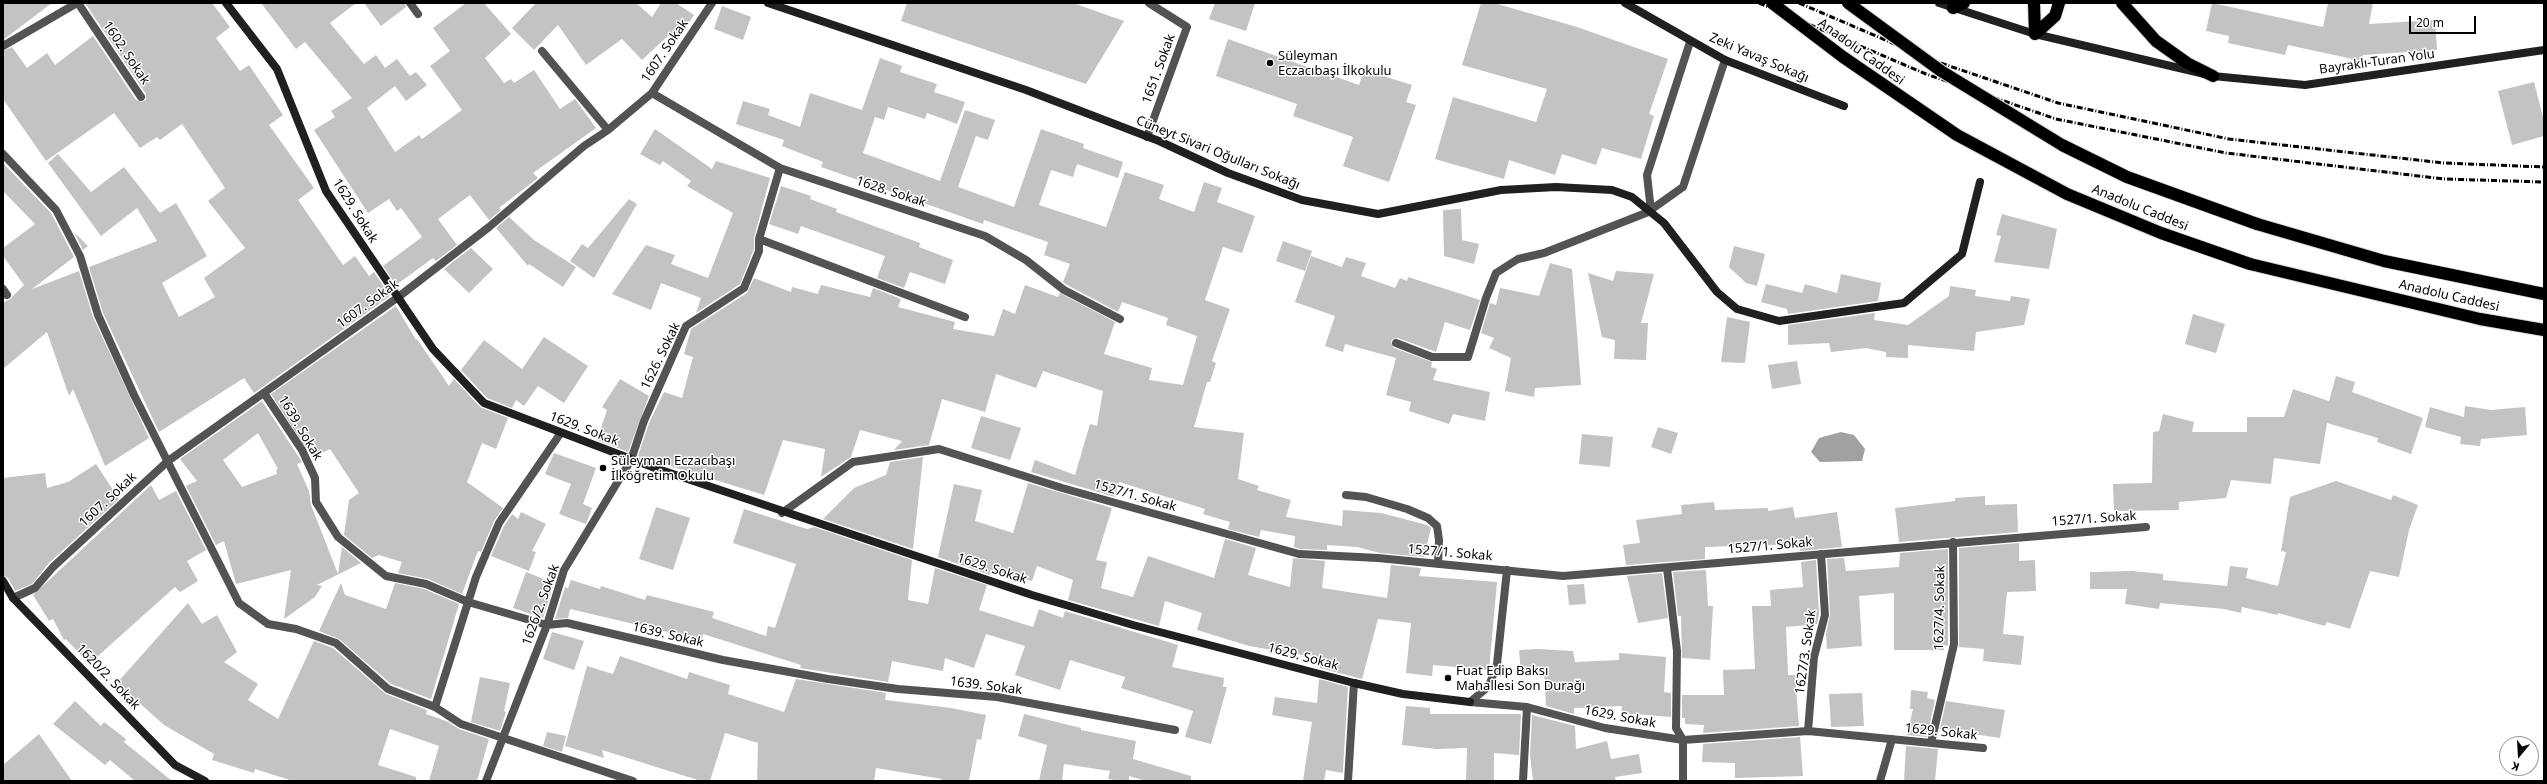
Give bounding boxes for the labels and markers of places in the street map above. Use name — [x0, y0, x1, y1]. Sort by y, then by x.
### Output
place label: Süleyman Eczacıbaşı İlkokulu — [1278, 48, 1392, 79]
marker: Süleyman Eczacıbaşı İlkokulu — [1265, 58, 1275, 68]
place label: Süleyman Eczacıbaşı İlköğretim Okulu — [611, 453, 735, 484]
marker: Süleyman Eczacıbaşı İlköğretim Okulu — [598, 463, 608, 473]
place label: Fuat Edip Baksı Mahallesi Son Durağı — [1456, 663, 1585, 694]
marker: Fuat Edip Baksı Mahallesi Son Durağı — [1443, 673, 1453, 683]

